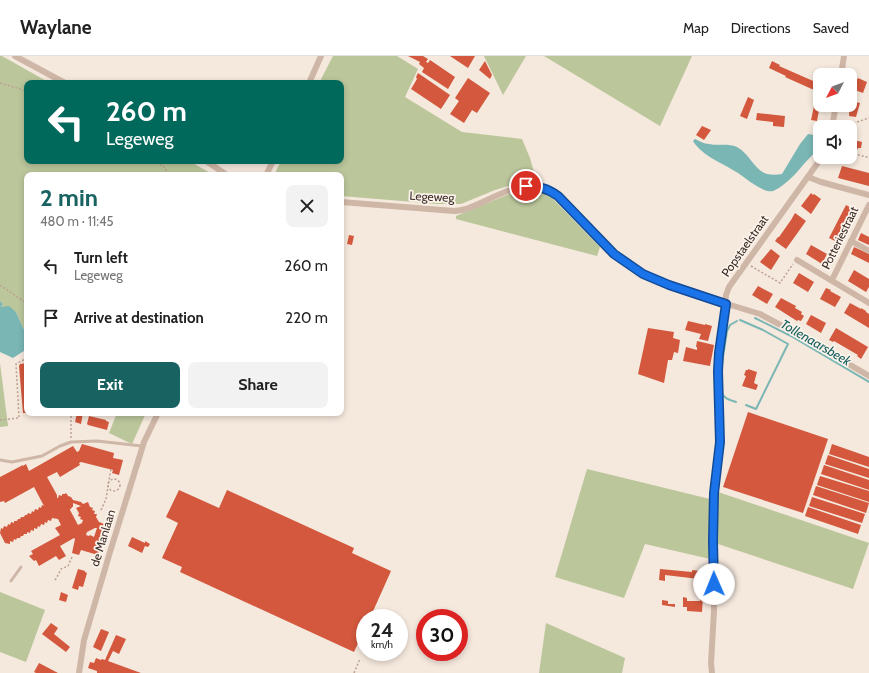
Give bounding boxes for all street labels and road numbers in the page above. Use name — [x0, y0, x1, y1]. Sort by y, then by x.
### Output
street label: Legeweg — [409, 188, 456, 205]
street label: Potteriestraat — [818, 204, 861, 272]
street label: Popstaelstraat — [718, 212, 771, 279]
street label: de Manlaan — [87, 507, 118, 568]

